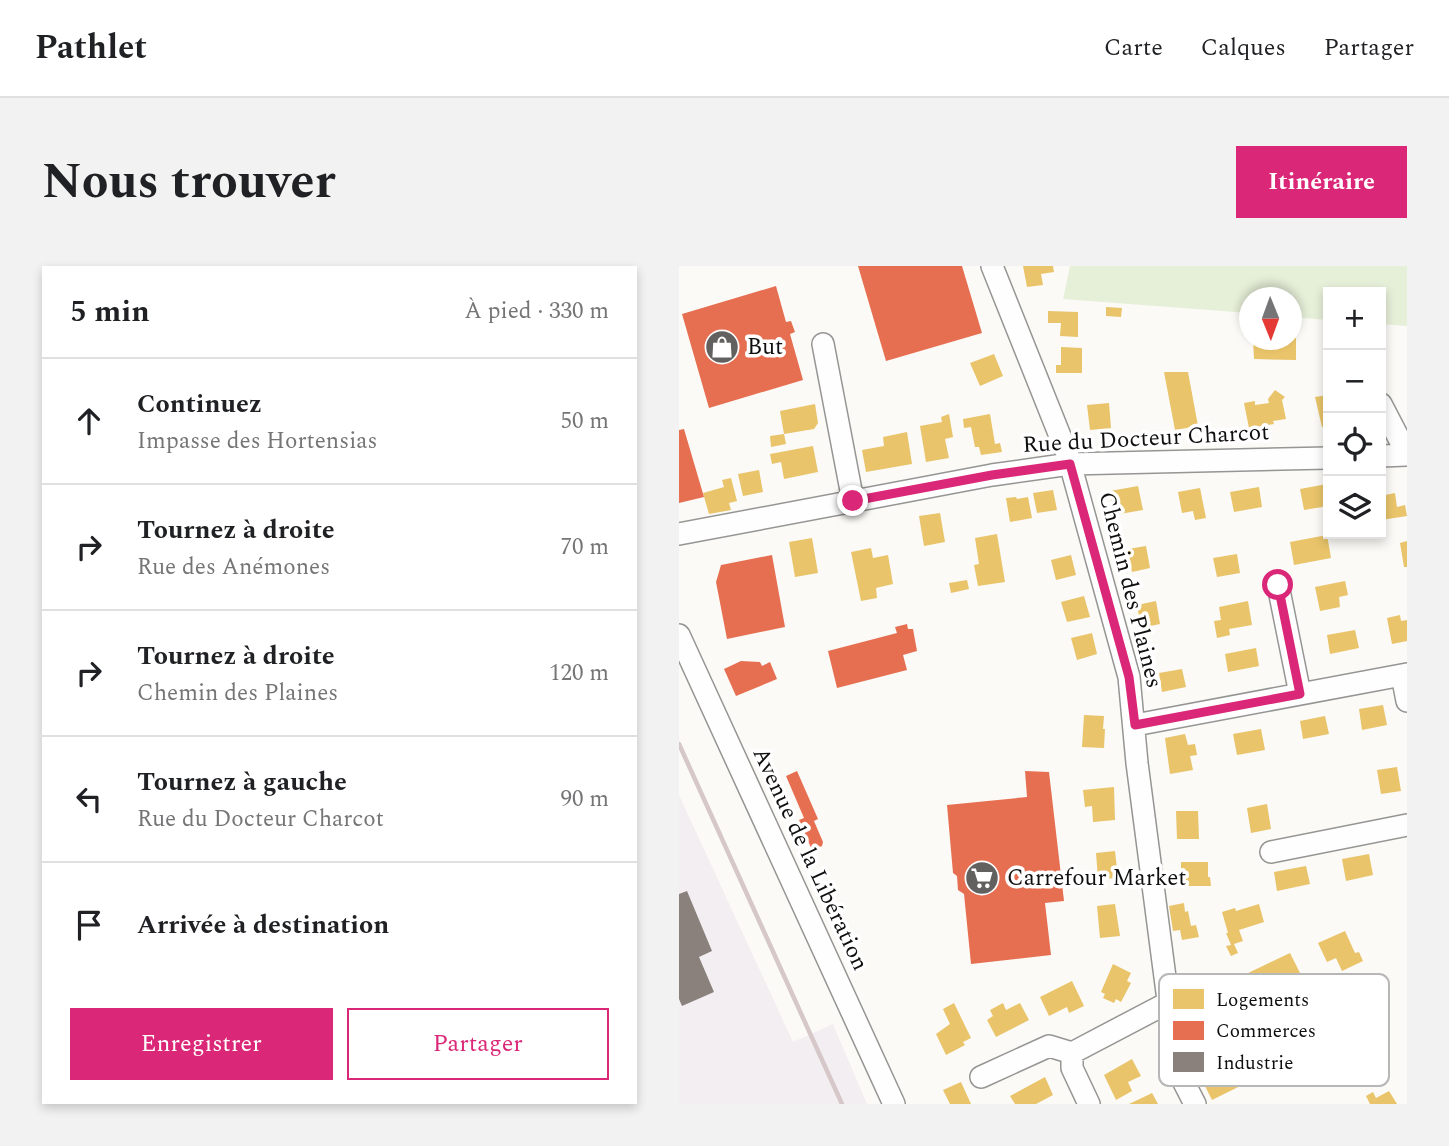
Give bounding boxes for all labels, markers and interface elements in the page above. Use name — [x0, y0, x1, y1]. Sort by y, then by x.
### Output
text: Pathlet — [35, 23, 147, 73]
text: Carte — [1104, 30, 1163, 66]
text: Calques — [1201, 30, 1286, 66]
text: Partager — [1324, 30, 1414, 66]
text: Nous trouver — [42, 145, 335, 220]
button: Itinéraire — [1236, 146, 1407, 218]
north arrow — [1239, 287, 1302, 350]
map controls — [1323, 287, 1386, 539]
button: + — [1323, 287, 1386, 350]
text: 5 min — [70, 289, 150, 335]
text: À pied · 330 m — [464, 294, 609, 329]
shop icon: But — [703, 328, 741, 366]
place label: But — [747, 330, 783, 365]
button: − — [1323, 350, 1386, 413]
text: Continuez — [137, 384, 262, 424]
icon: ahead — [70, 402, 108, 440]
text: 50 m — [560, 404, 609, 439]
button: locate — [1323, 413, 1386, 476]
street label: Rue du Docteur Charcot — [1022, 415, 1270, 463]
text: Impasse des Hortensias — [137, 424, 378, 459]
button: layers — [1323, 476, 1386, 539]
route end — [837, 485, 868, 516]
street label: Chemin des Plaines — [1089, 488, 1171, 692]
text: Tournez à droite — [137, 510, 335, 550]
icon: right — [70, 528, 108, 566]
text: 70 m — [560, 530, 609, 565]
text: Rue des Anémones — [137, 550, 330, 585]
route start — [1262, 569, 1293, 600]
text: Tournez à droite — [137, 636, 335, 676]
icon: right — [70, 654, 108, 692]
text: 120 m — [549, 656, 609, 691]
text: Chemin des Plaines — [137, 676, 338, 711]
street label: Avenue de la Libération — [743, 742, 877, 976]
text: Tournez à gauche — [137, 762, 347, 802]
icon: left — [70, 780, 108, 818]
text: 90 m — [560, 782, 609, 817]
text: Rue du Docteur Charcot — [137, 802, 384, 837]
supermarket icon: Carrefour Market — [963, 859, 1001, 897]
place label: Carrefour Market — [1007, 861, 1187, 896]
text: Arrivée à destination — [137, 905, 389, 945]
icon: arrive — [70, 906, 108, 944]
legend — [1159, 974, 1389, 1086]
text: Logements — [1216, 986, 1309, 1015]
button: Enregistrer — [70, 1008, 333, 1080]
button: Partager — [347, 1008, 609, 1080]
text: Commerces — [1216, 1017, 1316, 1046]
text: Industrie — [1216, 1049, 1293, 1078]

